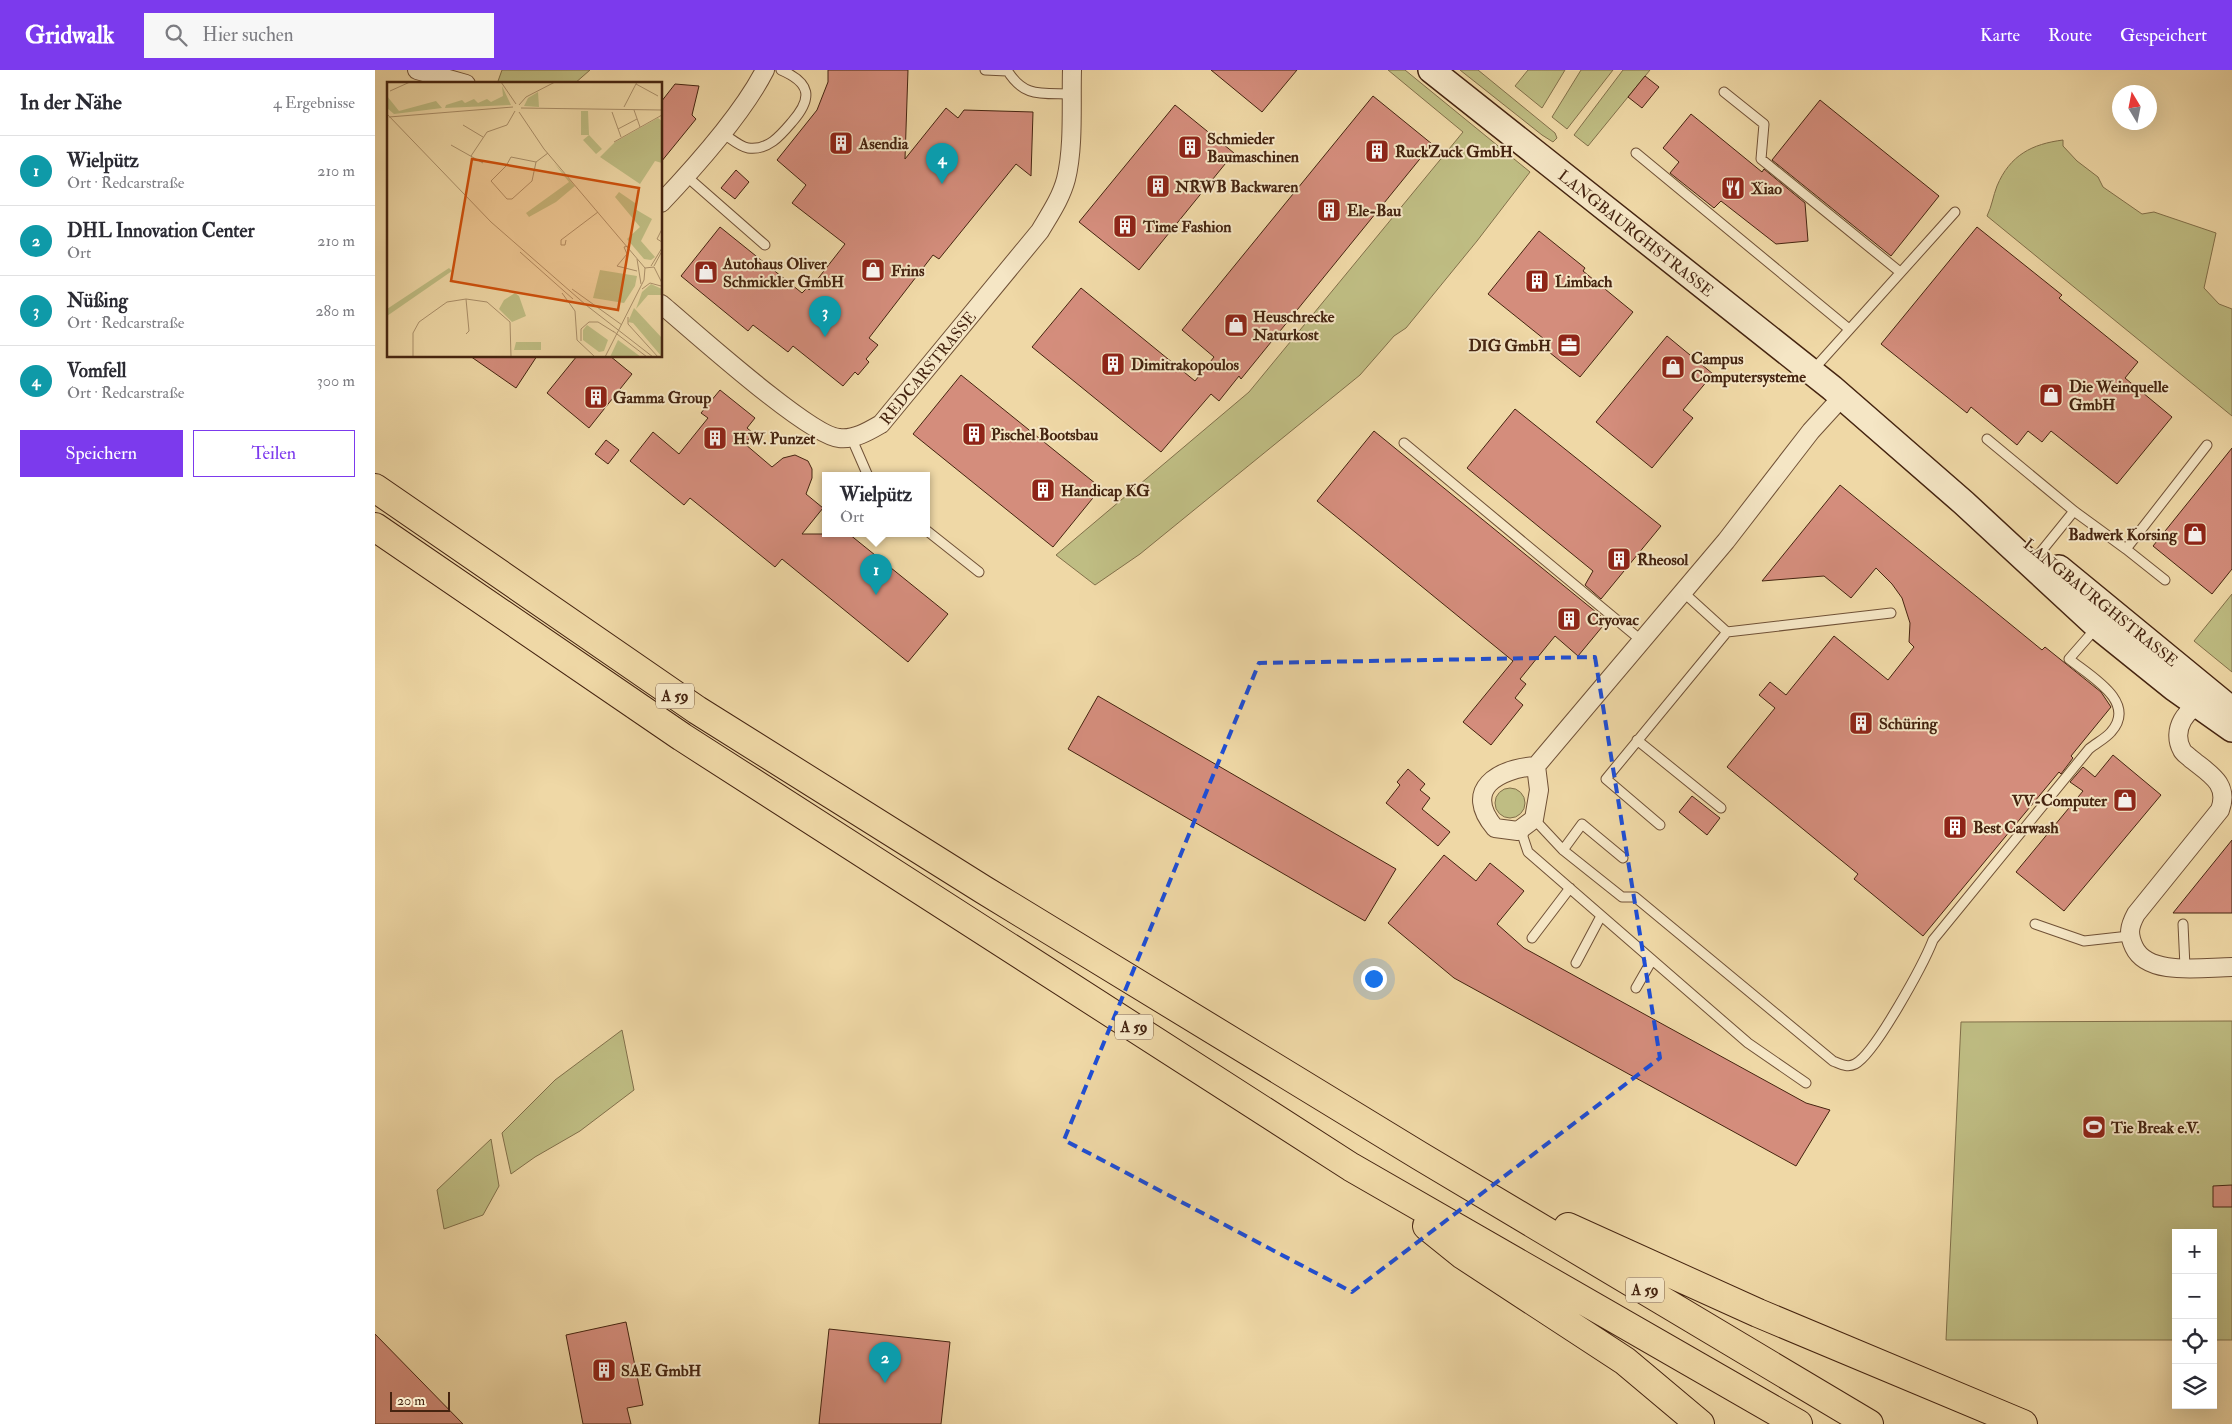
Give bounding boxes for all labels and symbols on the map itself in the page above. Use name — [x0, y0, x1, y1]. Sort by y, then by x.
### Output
inset map — [387, 82, 663, 358]
north arrow — [2112, 85, 2157, 130]
place label: Schmieder Baumaschinen — [1207, 129, 1300, 167]
building icon: Asendia — [828, 130, 854, 156]
place label: Asendia — [858, 134, 909, 154]
building icon: Schmieder Baumaschinen — [1177, 134, 1203, 160]
building icon: RuckZuck GmbH — [1364, 138, 1390, 164]
place label: RuckZuck GmbH — [1395, 142, 1513, 162]
pin: 4 — [926, 143, 958, 184]
street label: LANGBAURGHSTRASSE — [1554, 166, 1717, 301]
building icon: NRWB Backwaren — [1145, 173, 1171, 199]
restaurant icon: Xiao — [1720, 175, 1746, 201]
place label: NRWB Backwaren — [1174, 177, 1299, 197]
place label: Xiao — [1751, 179, 1782, 199]
building icon: Ele-Bau — [1316, 197, 1342, 223]
place label: Ele-Bau — [1347, 201, 1402, 221]
building icon: Time Fashion — [1112, 213, 1138, 239]
place label: Time Fashion — [1142, 217, 1232, 237]
place label: Autohaus Oliver Schmickler GmbH — [722, 254, 844, 292]
shop icon: Frins — [860, 257, 886, 283]
shop icon: Autohaus Oliver Schmickler GmbH — [693, 259, 719, 285]
place label: Frins — [891, 261, 925, 281]
building icon: Limbach — [1524, 268, 1550, 294]
place label: Limbach — [1555, 272, 1613, 292]
pin: 3 — [809, 296, 841, 337]
place label: Heuschrecke Naturkost — [1252, 307, 1335, 345]
street label: REDCARSTRASSE — [876, 308, 981, 429]
shop icon: Heuschrecke Naturkost — [1223, 312, 1249, 338]
office icon: DIG GmbH — [1556, 332, 1582, 358]
place label: DIG GmbH — [1468, 336, 1551, 356]
place label: Campus Computersysteme — [1691, 349, 1806, 388]
building icon: Dimitrakopoulos — [1100, 351, 1126, 377]
shop icon: Campus Computersysteme — [1660, 354, 1686, 380]
place label: Dimitrakopoulos — [1131, 355, 1239, 376]
place label: Die Weinquelle GmbH — [2069, 377, 2169, 415]
shop icon: Die Weinquelle GmbH — [2038, 382, 2064, 408]
building icon: Gamma Group — [583, 384, 609, 410]
place label: Gamma Group — [613, 388, 711, 409]
building icon: Pischel Bootsbau — [961, 421, 987, 447]
building icon: H.W. Punzet — [702, 425, 728, 451]
place label: Pischel Bootsbau — [991, 425, 1099, 445]
place label: H.W. Punzet — [733, 429, 816, 449]
building icon: Handicap KG — [1030, 477, 1056, 503]
place label: Handicap KG — [1061, 481, 1150, 502]
shop icon: Badwerk Korsing — [2182, 521, 2208, 547]
place label: Badwerk Korsing — [2068, 525, 2178, 546]
street label: LANGBAURGHSTRASSE — [2019, 534, 2182, 671]
building icon: Rheosol — [1606, 546, 1632, 572]
place label: Rheosol — [1637, 550, 1689, 570]
pin: 1 — [860, 554, 892, 595]
building icon: Cryovac — [1556, 606, 1582, 632]
place label: Cryovac — [1587, 610, 1639, 631]
road number: A 59 — [656, 684, 694, 708]
building icon: Schüring — [1848, 710, 1874, 736]
place label: Schüring — [1879, 714, 1938, 735]
shop icon: VV-Computer — [2112, 787, 2138, 813]
place label: VV-Computer — [2011, 791, 2108, 812]
building icon: Best Carwash — [1942, 814, 1968, 840]
place label: Best Carwash — [1973, 818, 2059, 838]
your location — [1361, 966, 1387, 992]
road number: A 59 — [1115, 1014, 1153, 1040]
sports icon: Tie Break e.V. — [2081, 1114, 2107, 1140]
place label: Tie Break e.V. — [2110, 1118, 2200, 1138]
road number: A 59 — [1626, 1278, 1664, 1302]
pin: 2 — [869, 1342, 901, 1383]
building icon: SAE GmbH — [591, 1357, 617, 1383]
place label: SAE GmbH — [621, 1361, 701, 1381]
scale bar — [390, 1389, 450, 1412]

